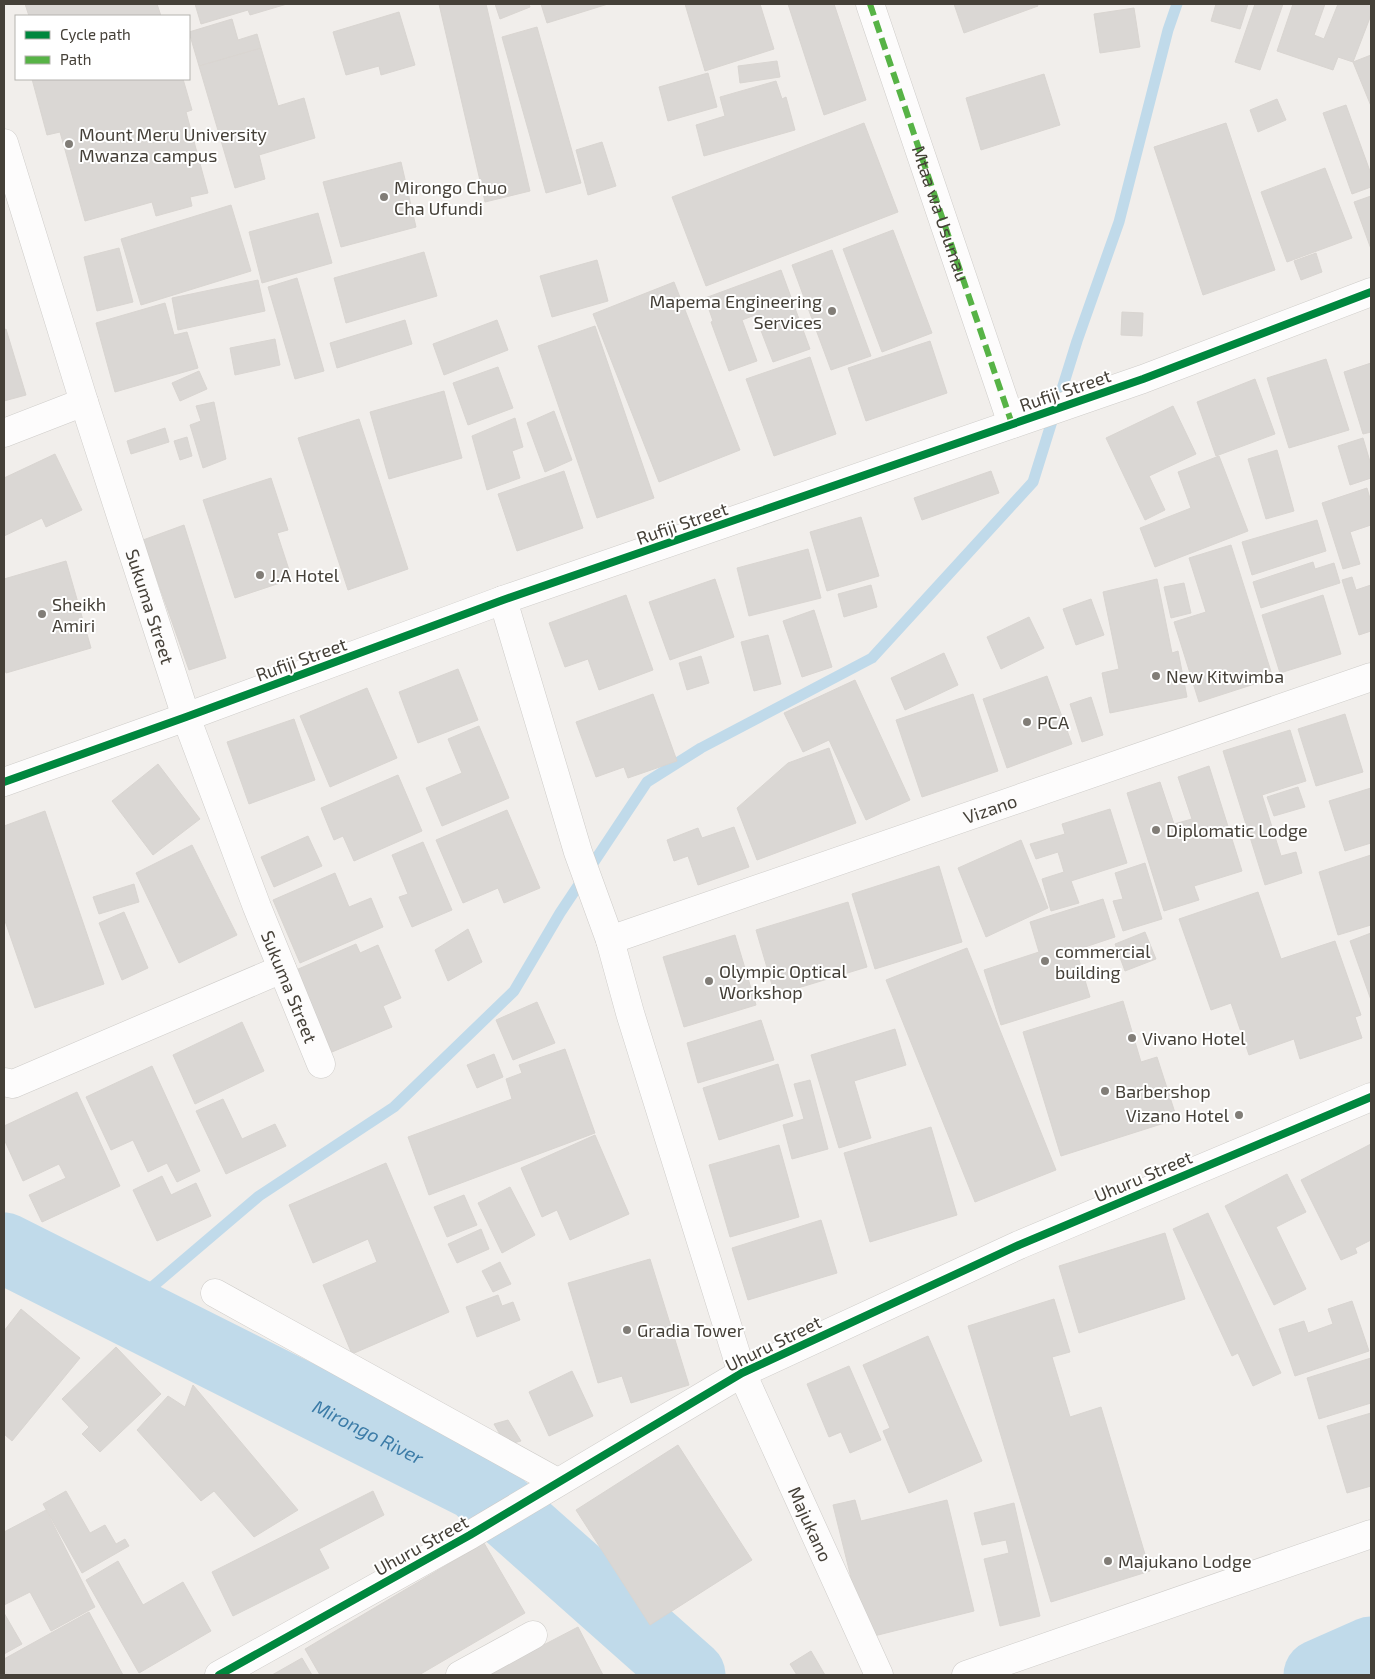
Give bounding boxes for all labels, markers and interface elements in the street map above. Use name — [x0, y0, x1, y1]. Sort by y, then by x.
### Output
legend — [15, 15, 190, 80]
text: Cycle path — [60, 25, 131, 43]
text: Path — [60, 50, 91, 68]
place label: Mount Meru University Mwanza campus — [79, 123, 267, 166]
marker: Mount Meru University Mwanza campus — [63, 138, 75, 150]
street label: Mtaa wa Usumau — [908, 143, 974, 284]
place label: Mirongo Chuo Cha Ufundi — [394, 176, 507, 219]
marker: Mirongo Chuo Cha Ufundi — [378, 191, 390, 203]
place label: Mapema Engineering Services — [650, 290, 822, 333]
marker: Mapema Engineering Services — [826, 305, 838, 317]
street label: Rufiji Street — [1016, 364, 1114, 416]
street label: Rufiji Street — [633, 497, 731, 549]
street label: Sukuma Street — [121, 546, 179, 667]
place label: J.A Hotel — [270, 564, 340, 586]
marker: J.A Hotel — [254, 569, 266, 581]
place label: Sheikh Amiri — [52, 593, 106, 636]
marker: Sheikh Amiri — [36, 608, 48, 620]
street label: Rufiji Street — [252, 632, 350, 686]
place label: New Kitwimba — [1166, 665, 1284, 687]
marker: New Kitwimba — [1150, 670, 1162, 682]
place label: PCA — [1037, 711, 1070, 733]
marker: PCA — [1021, 716, 1033, 728]
street label: Vizano — [960, 789, 1020, 828]
place label: Diplomatic Lodge — [1166, 819, 1308, 841]
marker: Diplomatic Lodge — [1150, 824, 1162, 836]
street label: Sukuma Street — [257, 927, 322, 1046]
place label: commercial building — [1055, 940, 1151, 983]
marker: commercial building — [1039, 955, 1051, 967]
place label: Olympic Optical Workshop — [719, 960, 847, 1003]
marker: Olympic Optical Workshop — [703, 975, 715, 987]
place label: Vivano Hotel — [1142, 1027, 1246, 1049]
marker: Vivano Hotel — [1126, 1032, 1138, 1044]
place label: Barbershop — [1115, 1080, 1211, 1102]
marker: Barbershop — [1099, 1085, 1111, 1097]
place label: Vizano Hotel — [1126, 1104, 1230, 1126]
marker: Vizano Hotel — [1233, 1109, 1245, 1121]
street label: Uhuru Street — [1091, 1145, 1195, 1206]
street label: Uhuru Street — [721, 1310, 825, 1376]
place label: Gradia Tower — [637, 1319, 744, 1341]
marker: Gradia Tower — [621, 1324, 633, 1336]
water label: Mirongo River — [310, 1394, 428, 1469]
street label: Majukano — [784, 1483, 837, 1565]
street label: Uhuru Street — [370, 1510, 472, 1580]
place label: Majukano Lodge — [1118, 1550, 1252, 1572]
marker: Majukano Lodge — [1102, 1555, 1114, 1567]

